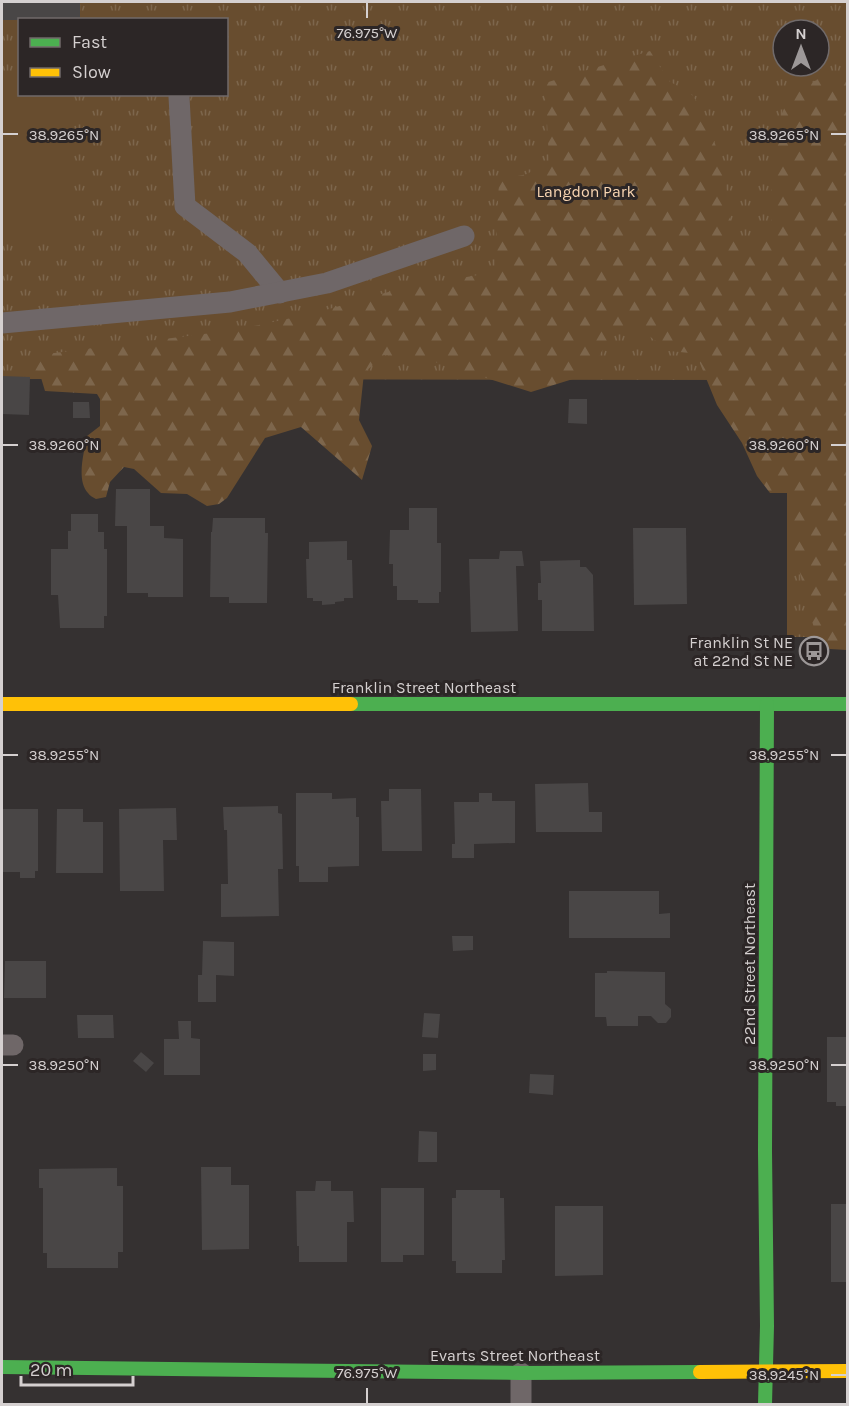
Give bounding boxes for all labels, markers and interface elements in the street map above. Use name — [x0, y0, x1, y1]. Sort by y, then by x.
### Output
legend — [18, 18, 228, 96]
north arrow — [771, 18, 831, 78]
text: 76.975°W — [336, 24, 398, 42]
text: N — [795, 24, 807, 43]
text: Fast — [72, 31, 107, 53]
text: Slow — [72, 61, 111, 83]
text: 38.9265°N — [29, 126, 99, 144]
text: 38.9265°N — [749, 126, 819, 144]
park label: Langdon Park — [536, 182, 636, 201]
text: 38.9260°N — [28, 436, 100, 454]
text: 38.9260°N — [748, 436, 820, 454]
place label: Franklin St NE at 22nd St NE — [689, 633, 793, 670]
bus stop icon: Franklin St NE at 22nd St NE — [798, 635, 830, 667]
street label: Franklin Street Northeast — [332, 678, 516, 697]
text: 38.9255°N — [29, 746, 99, 764]
text: 38.9255°N — [749, 746, 819, 764]
street label: 22nd Street Northeast — [740, 883, 759, 1045]
text: 38.9250°N — [29, 1056, 99, 1074]
text: 38.9250°N — [749, 1056, 819, 1074]
street label: Evarts Street Northeast — [430, 1346, 600, 1365]
scale bar — [21, 1349, 134, 1387]
text: 20 m — [30, 1359, 72, 1381]
text: 76.975°W — [336, 1364, 398, 1382]
text: 38.9245°N — [749, 1366, 819, 1384]

